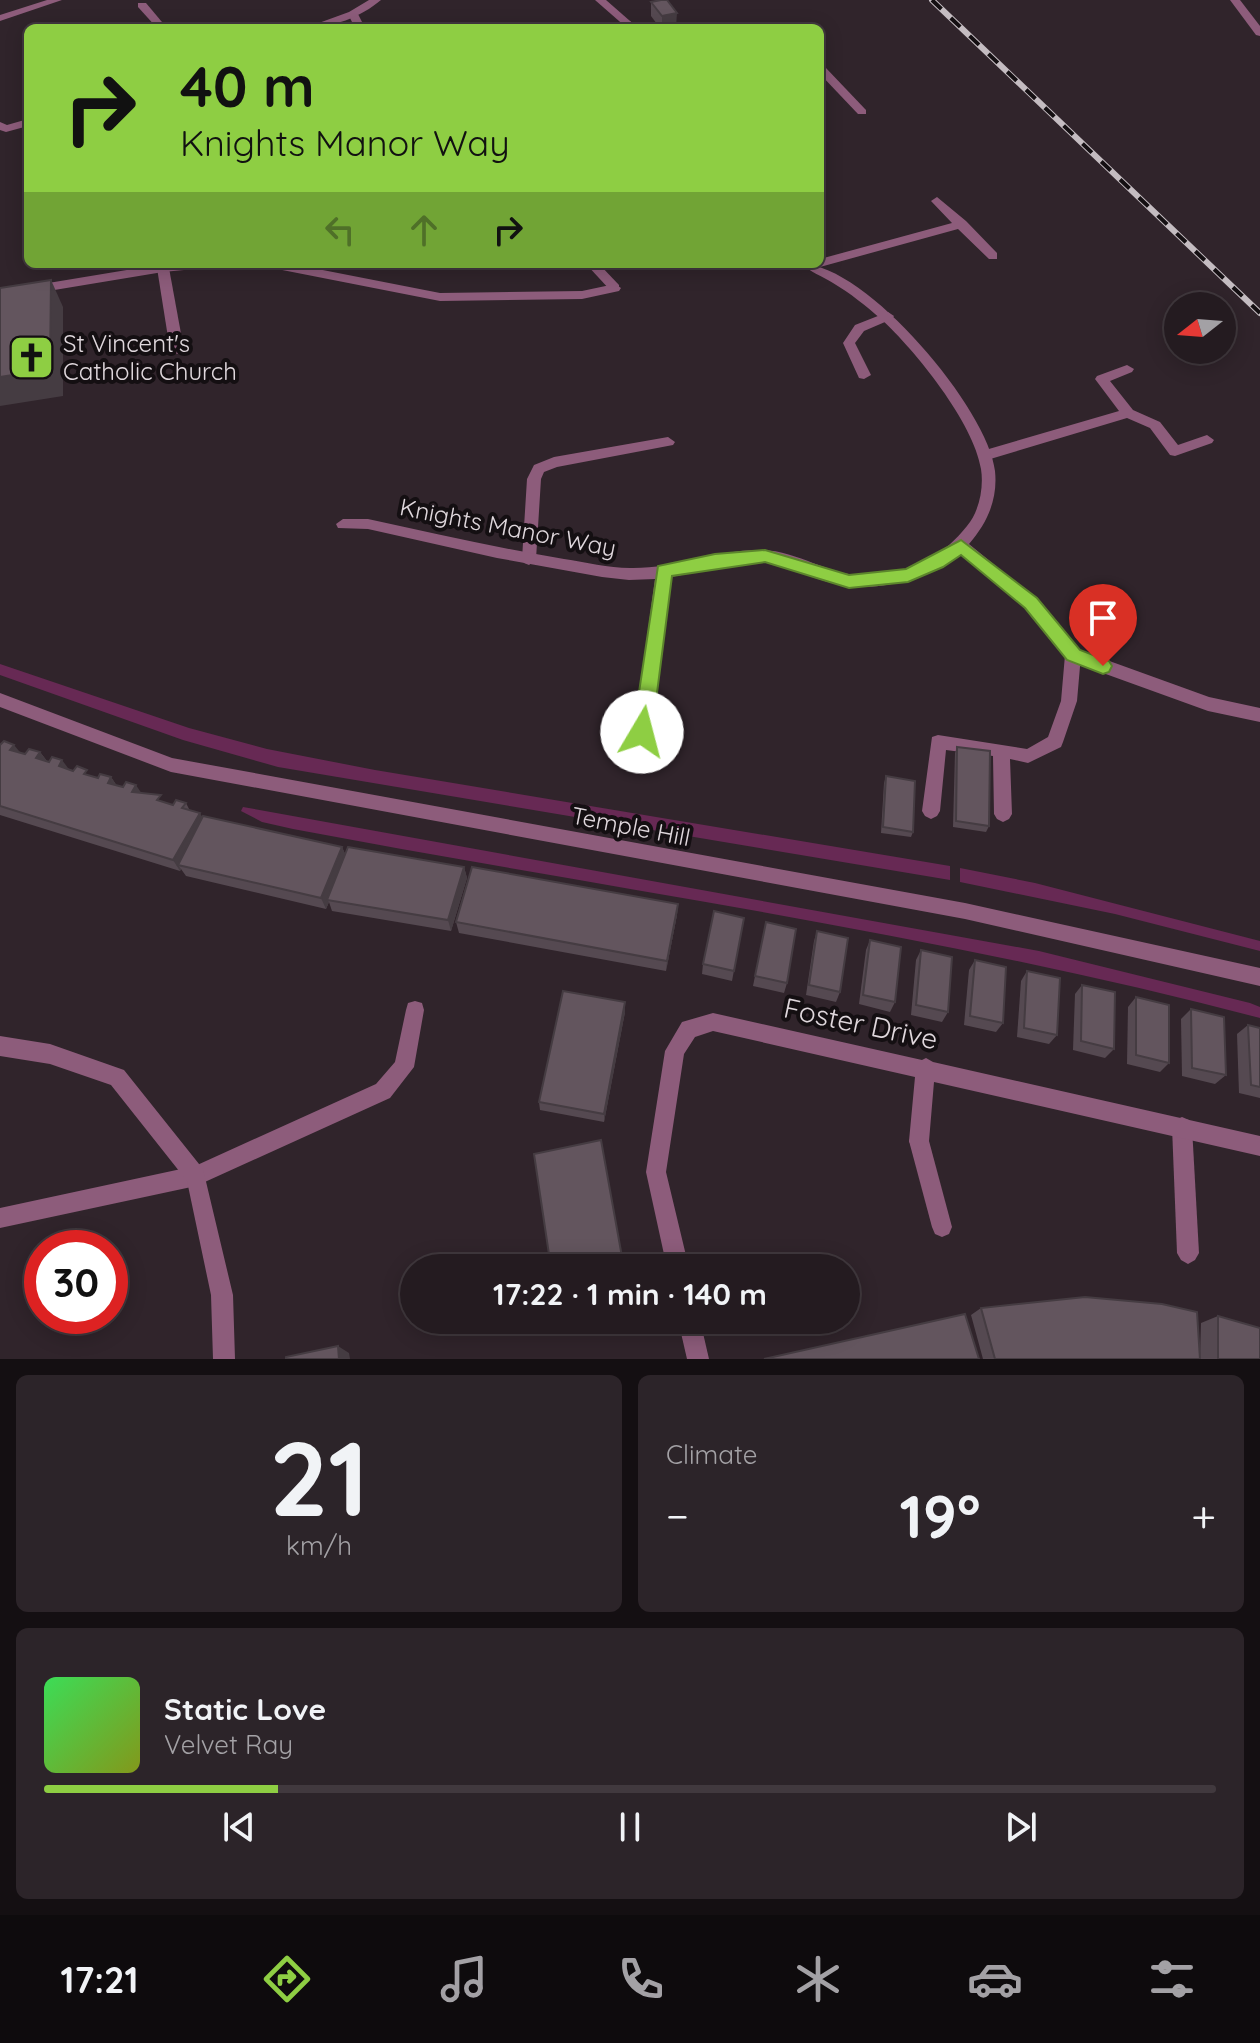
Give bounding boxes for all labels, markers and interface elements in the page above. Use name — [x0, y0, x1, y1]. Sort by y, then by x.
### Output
text: 40 m — [180, 51, 315, 121]
icon: right — [48, 56, 152, 160]
text: Knights Manor Way — [180, 120, 510, 165]
icon: left — [318, 208, 362, 252]
icon: ahead — [402, 208, 446, 252]
icon: right — [486, 208, 530, 252]
north arrow — [1164, 292, 1236, 364]
map controls — [1164, 292, 1236, 364]
place label: St Vincent's Catholic Church — [63, 328, 237, 386]
church icon: St Vincent's Catholic Church — [8, 333, 56, 381]
street label: Knights Manor Way — [397, 491, 619, 563]
pin — [1069, 584, 1137, 666]
icon: arrive — [1081, 596, 1125, 640]
position arrow — [600, 690, 684, 774]
street label: Temple Hill — [569, 800, 693, 852]
street label: Foster Drive — [781, 990, 941, 1056]
speed limit sign: 30 — [24, 1230, 128, 1334]
text: 17:22 · 1 min · 140 m — [493, 1275, 767, 1313]
text: 21 — [269, 1412, 369, 1542]
text: Climate — [666, 1438, 757, 1471]
text: 19° — [900, 1478, 981, 1553]
text: − — [666, 1488, 689, 1543]
text: + — [1191, 1488, 1216, 1543]
text: km/h — [286, 1529, 352, 1562]
text: Static Love — [164, 1690, 326, 1728]
text: Velvet Ray — [164, 1728, 293, 1761]
icon: previous — [217, 1805, 261, 1849]
icon: pause — [608, 1805, 652, 1849]
icon: next — [999, 1805, 1043, 1849]
icon: directions — [259, 1951, 315, 2007]
icon: music — [436, 1951, 492, 2007]
icon: phone — [613, 1951, 669, 2007]
icon: climate — [790, 1951, 846, 2007]
icon: car — [967, 1951, 1023, 2007]
icon: filters — [1144, 1951, 1200, 2007]
text: 17:21 — [60, 1957, 139, 2002]

